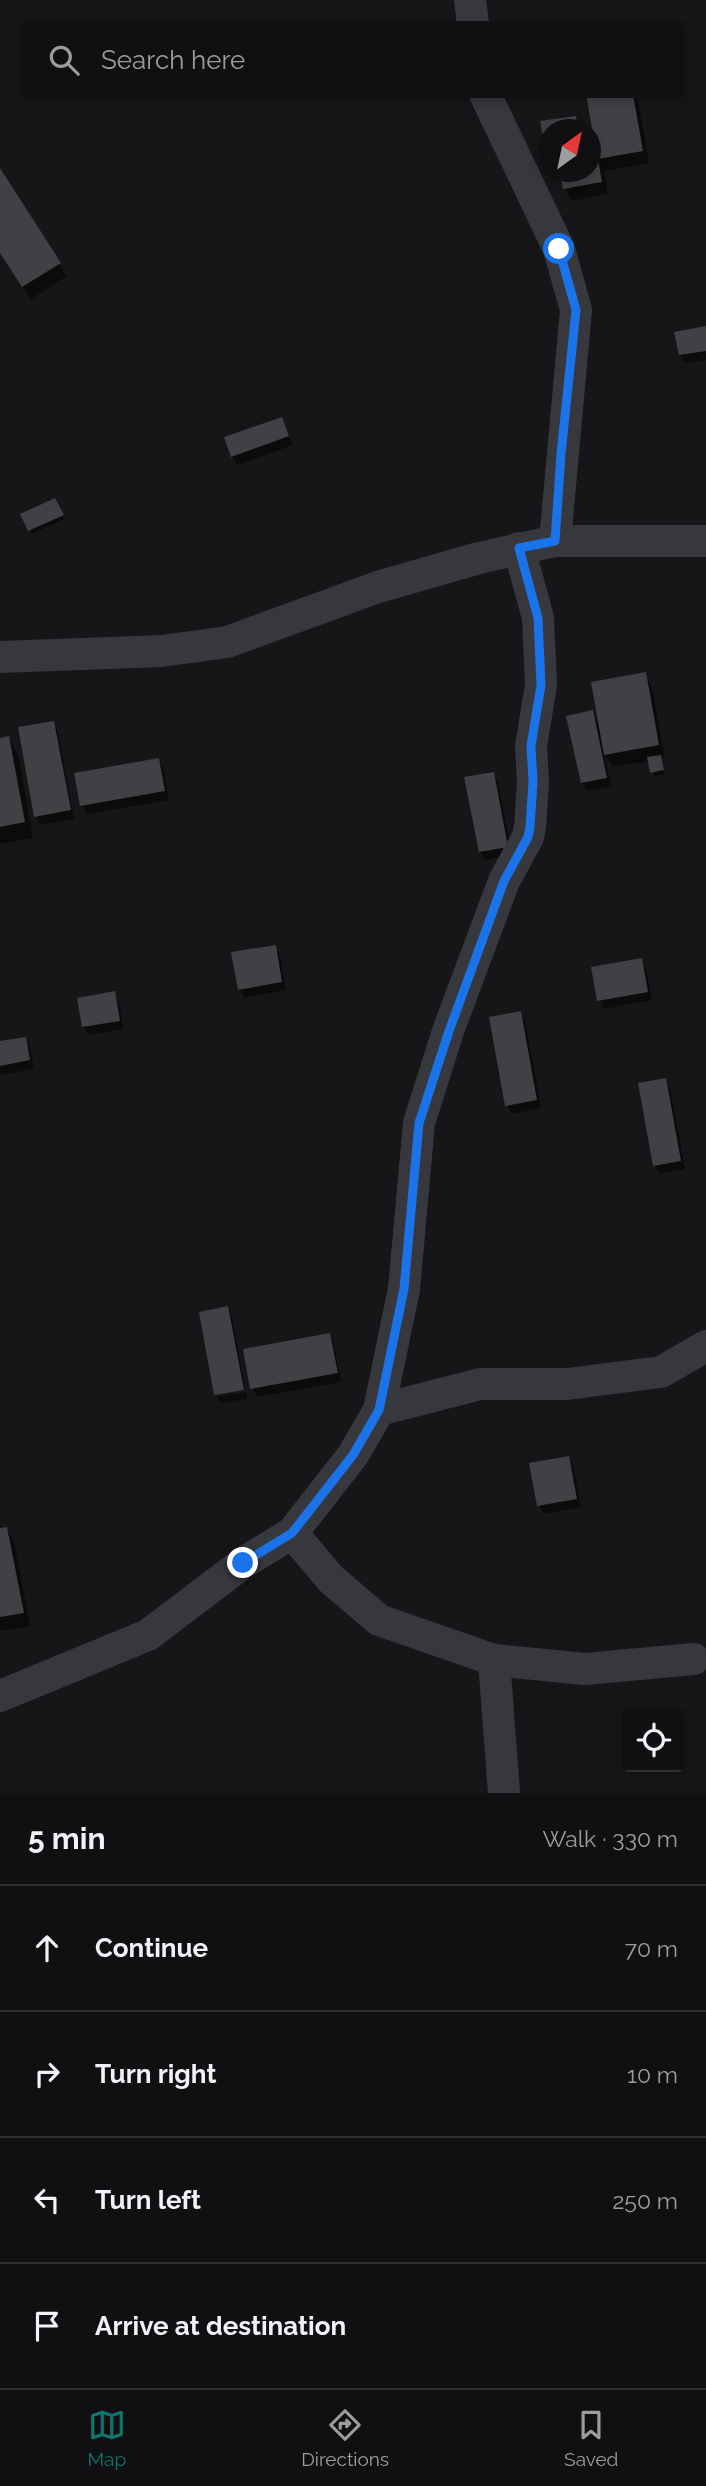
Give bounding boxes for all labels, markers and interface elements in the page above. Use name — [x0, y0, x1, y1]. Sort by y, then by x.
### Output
search box — [21, 21, 685, 98]
icon: search — [45, 41, 83, 79]
text: Search here — [101, 45, 245, 75]
north arrow — [538, 119, 601, 182]
route start — [543, 233, 574, 264]
route end — [227, 1547, 258, 1578]
map controls — [622, 1709, 685, 1772]
button: locate — [622, 1709, 685, 1772]
text: 5 min — [28, 1821, 106, 1856]
text: Walk · 330 m — [542, 1825, 678, 1852]
icon: ahead — [28, 1929, 66, 1967]
text: Continue — [95, 1933, 208, 1963]
text: 70 m — [625, 1935, 678, 1962]
icon: right — [28, 2055, 66, 2093]
text: Turn right — [95, 2059, 216, 2089]
text: 10 m — [627, 2061, 678, 2088]
icon: left — [28, 2181, 66, 2219]
text: Turn left — [95, 2185, 201, 2215]
text: 250 m — [612, 2187, 678, 2214]
icon: arrive — [28, 2307, 66, 2345]
text: Arrive at destination — [95, 2311, 346, 2341]
tab: Map — [88, 2406, 126, 2470]
tab: Directions — [301, 2406, 389, 2470]
tab: Saved — [564, 2406, 618, 2470]

